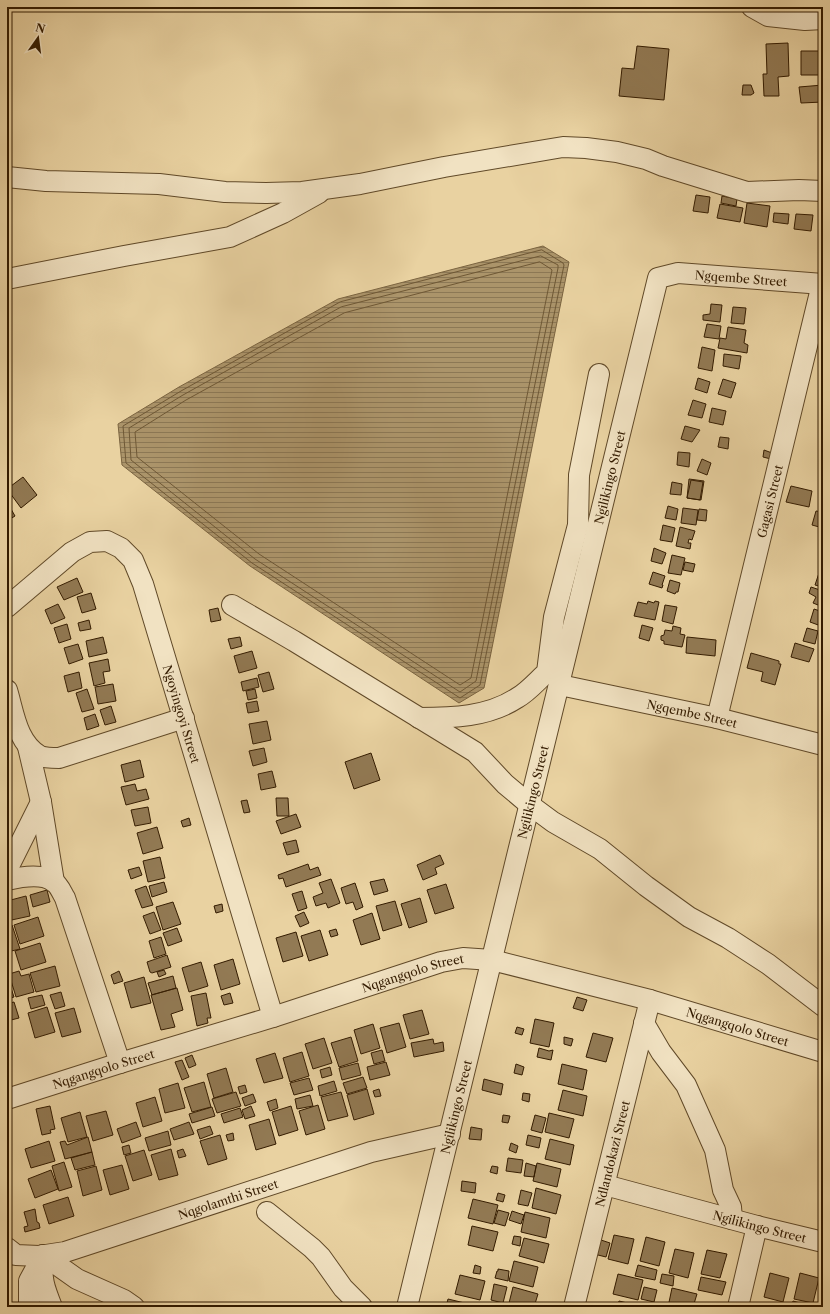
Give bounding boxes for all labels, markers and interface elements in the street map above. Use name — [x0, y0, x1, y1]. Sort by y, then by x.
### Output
north arrow — [18, 18, 58, 58]
text: N — [34, 20, 47, 36]
street label: Ngqembe Street — [694, 267, 788, 289]
street label: Ngilikingo Street — [591, 428, 628, 526]
street label: Gagasi Street — [753, 462, 786, 539]
street label: Ngoyingoyi Street — [160, 663, 204, 765]
street label: Ngqembe Street — [645, 696, 740, 731]
street label: Ngilikingo Street — [514, 743, 551, 840]
street label: Nqgangqolo Street — [360, 950, 466, 995]
street label: Nqgangqolo Street — [685, 1004, 791, 1049]
street label: Nqgangqolo Street — [50, 1045, 157, 1092]
street label: Ngilikingo Street — [437, 1058, 475, 1155]
street label: Ndlandokazi Street — [592, 1098, 633, 1208]
street label: Nqgolamthi Street — [176, 1175, 280, 1222]
street label: Ngilikingo Street — [711, 1207, 809, 1245]

